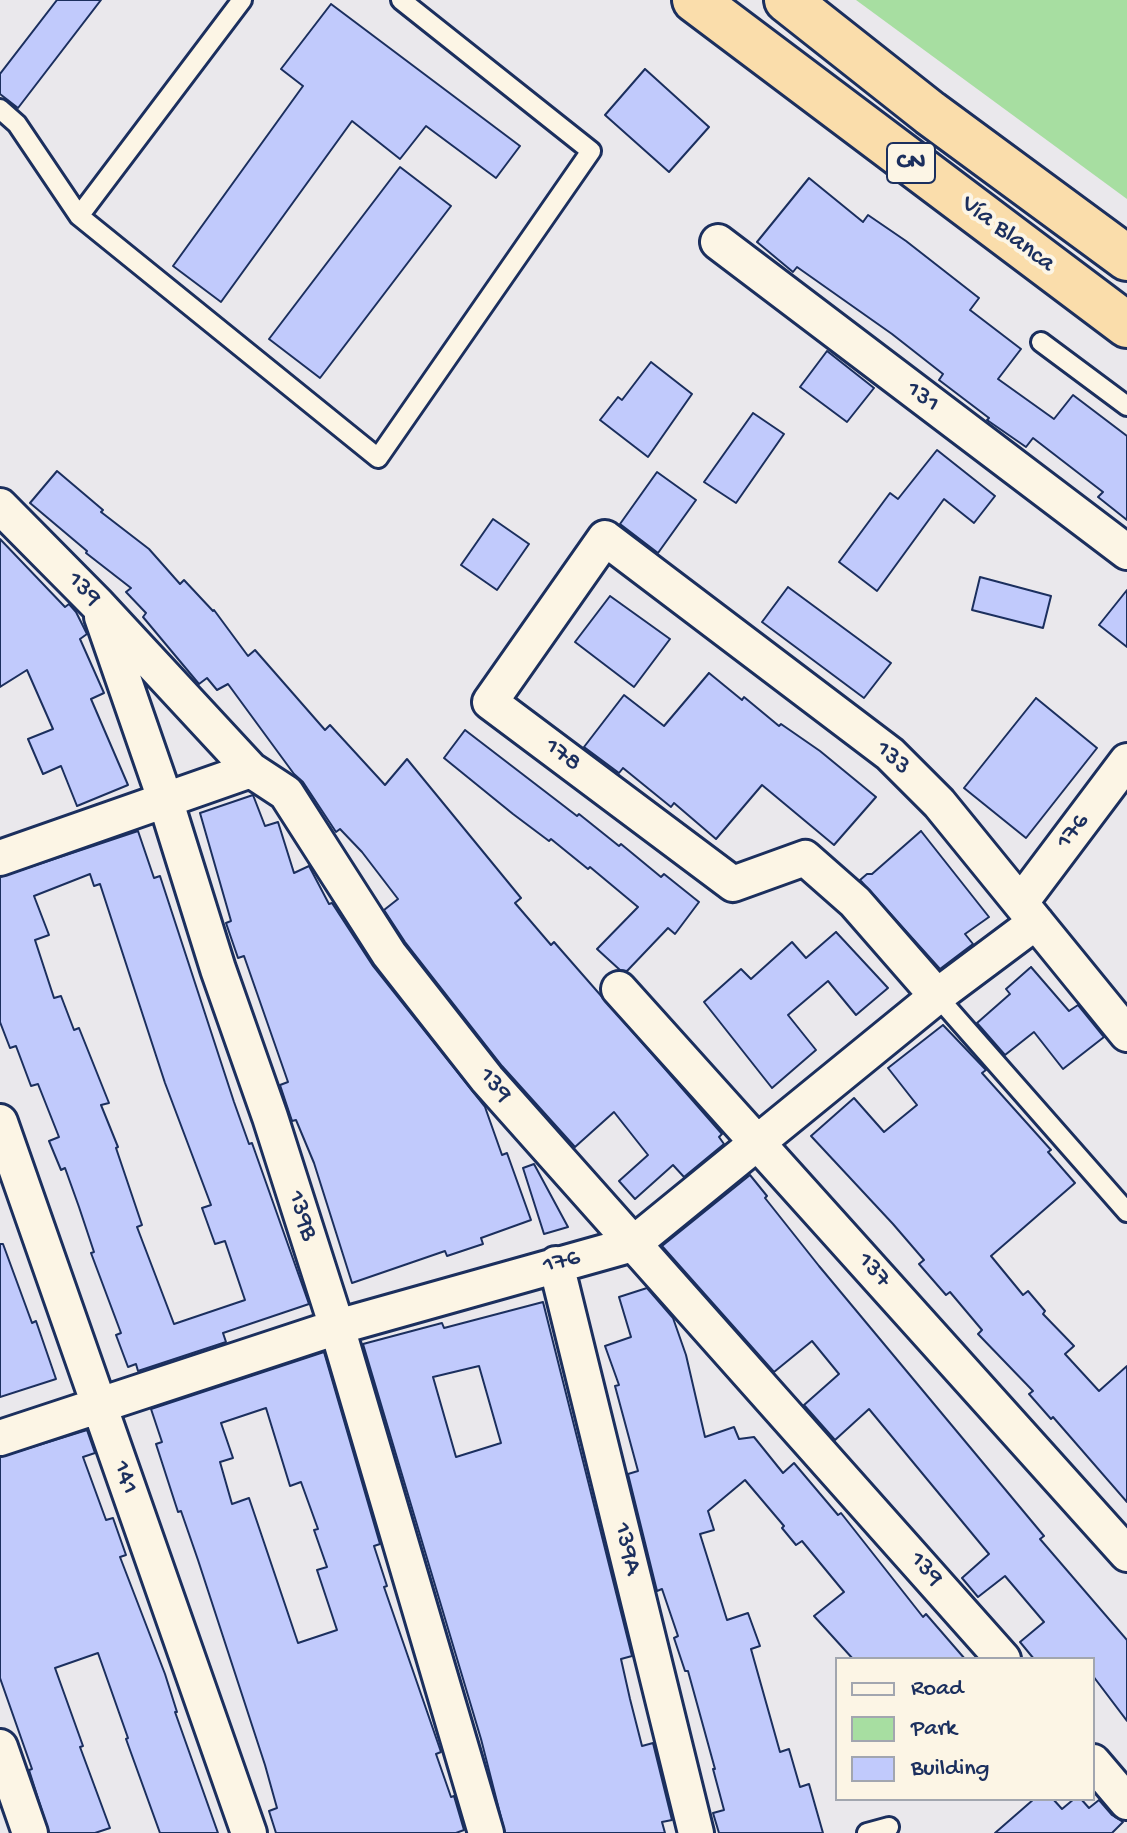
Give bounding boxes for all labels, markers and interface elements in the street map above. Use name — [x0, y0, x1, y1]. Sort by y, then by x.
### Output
road number: CN — [887, 143, 935, 183]
street label: Vía Blanca — [954, 190, 1060, 280]
street label: 131 — [899, 375, 945, 421]
street label: 139 — [59, 566, 107, 614]
street label: 178 — [537, 732, 587, 780]
street label: 133 — [868, 735, 916, 783]
street label: 176 — [1050, 808, 1098, 856]
street label: 139 — [470, 1062, 518, 1110]
street label: 139B — [278, 1187, 324, 1245]
street label: 176 — [540, 1243, 584, 1283]
street label: 137 — [849, 1247, 897, 1295]
street label: 141 — [104, 1457, 144, 1499]
street label: 139A — [605, 1520, 647, 1578]
street label: 139 — [901, 1546, 949, 1594]
legend — [835, 1657, 1095, 1801]
text: Road — [911, 1675, 963, 1704]
text: Park — [911, 1715, 957, 1744]
text: Building — [911, 1755, 989, 1784]

